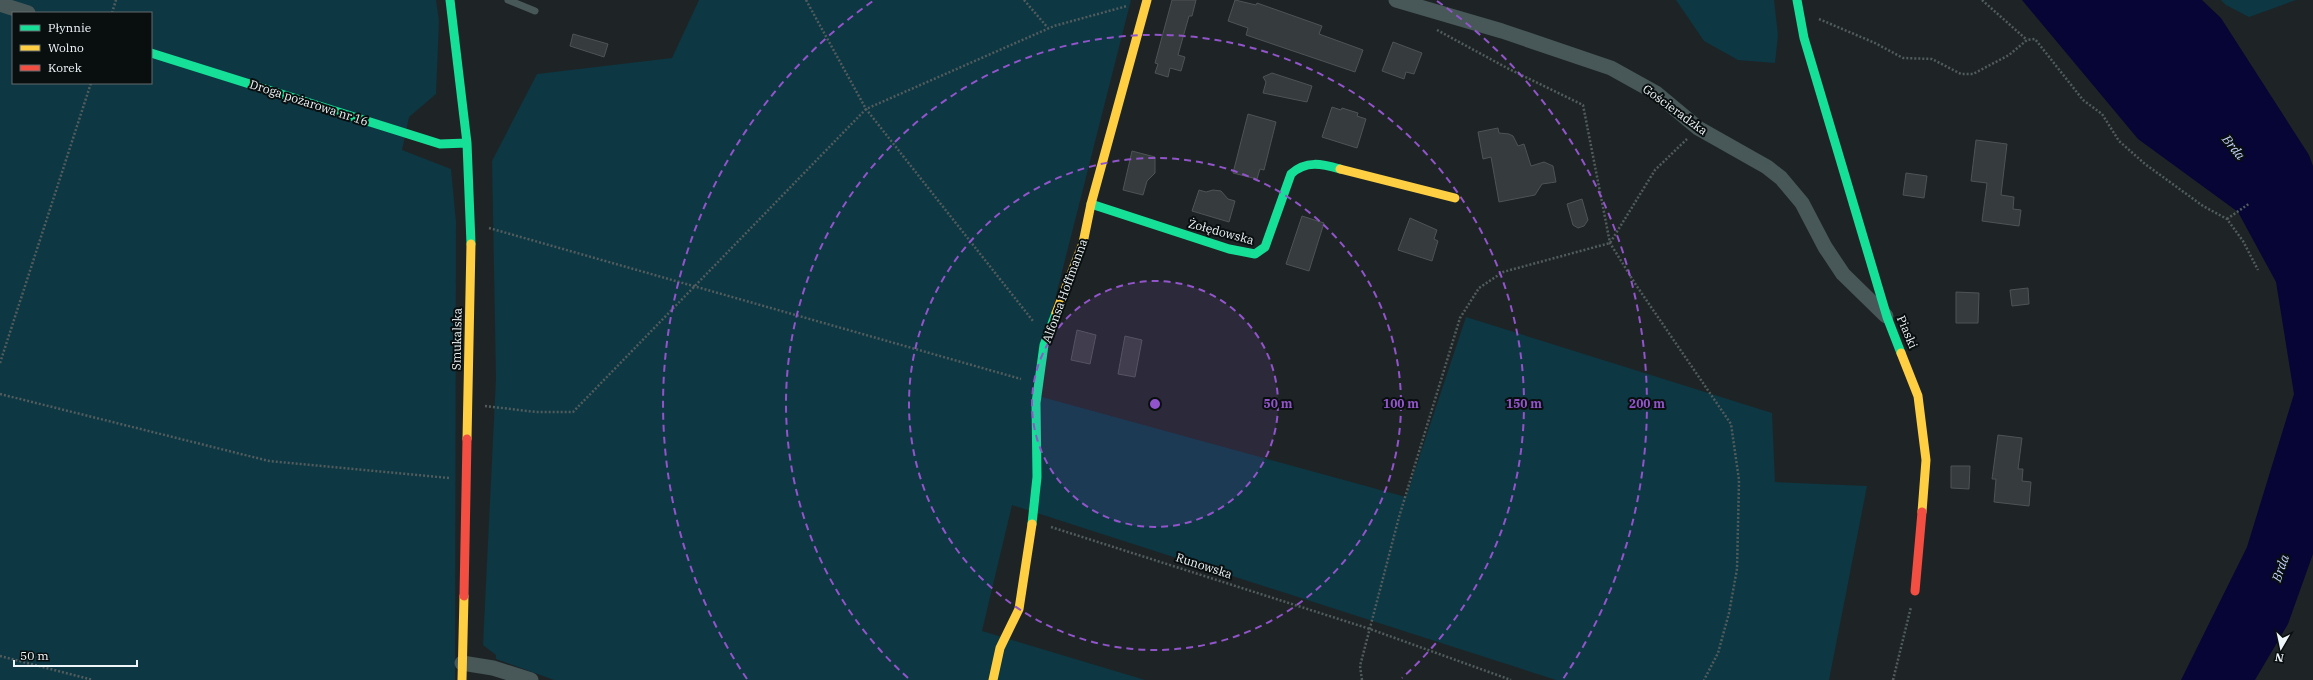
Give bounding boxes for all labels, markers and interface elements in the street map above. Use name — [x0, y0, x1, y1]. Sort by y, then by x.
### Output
legend — [12, 12, 152, 84]
text: Płynnie — [48, 20, 91, 35]
text: Wolno — [48, 40, 84, 55]
text: Korek — [48, 60, 82, 75]
street label: Droga pożarowa nr 16 — [248, 76, 370, 129]
street label: Gościeradzka — [1640, 81, 1711, 138]
water label: Brda — [2218, 130, 2249, 163]
street label: Żołędowska — [1187, 216, 1256, 248]
street label: Alfonsa Hoffmanna — [1039, 236, 1090, 345]
street label: Smukalska — [448, 307, 465, 370]
street label: Piaski — [1894, 313, 1921, 351]
text: 50 m — [1264, 396, 1293, 411]
text: 100 m — [1383, 396, 1419, 411]
text: 150 m — [1506, 396, 1542, 411]
text: 200 m — [1629, 396, 1665, 411]
centre of rings — [1148, 397, 1162, 411]
street label: Runowska — [1174, 549, 1235, 582]
water label: Brda — [2268, 552, 2293, 585]
north arrow — [2261, 628, 2301, 668]
scale bar — [14, 642, 137, 668]
text: 50 m — [20, 648, 49, 663]
text: N — [2274, 650, 2285, 665]

